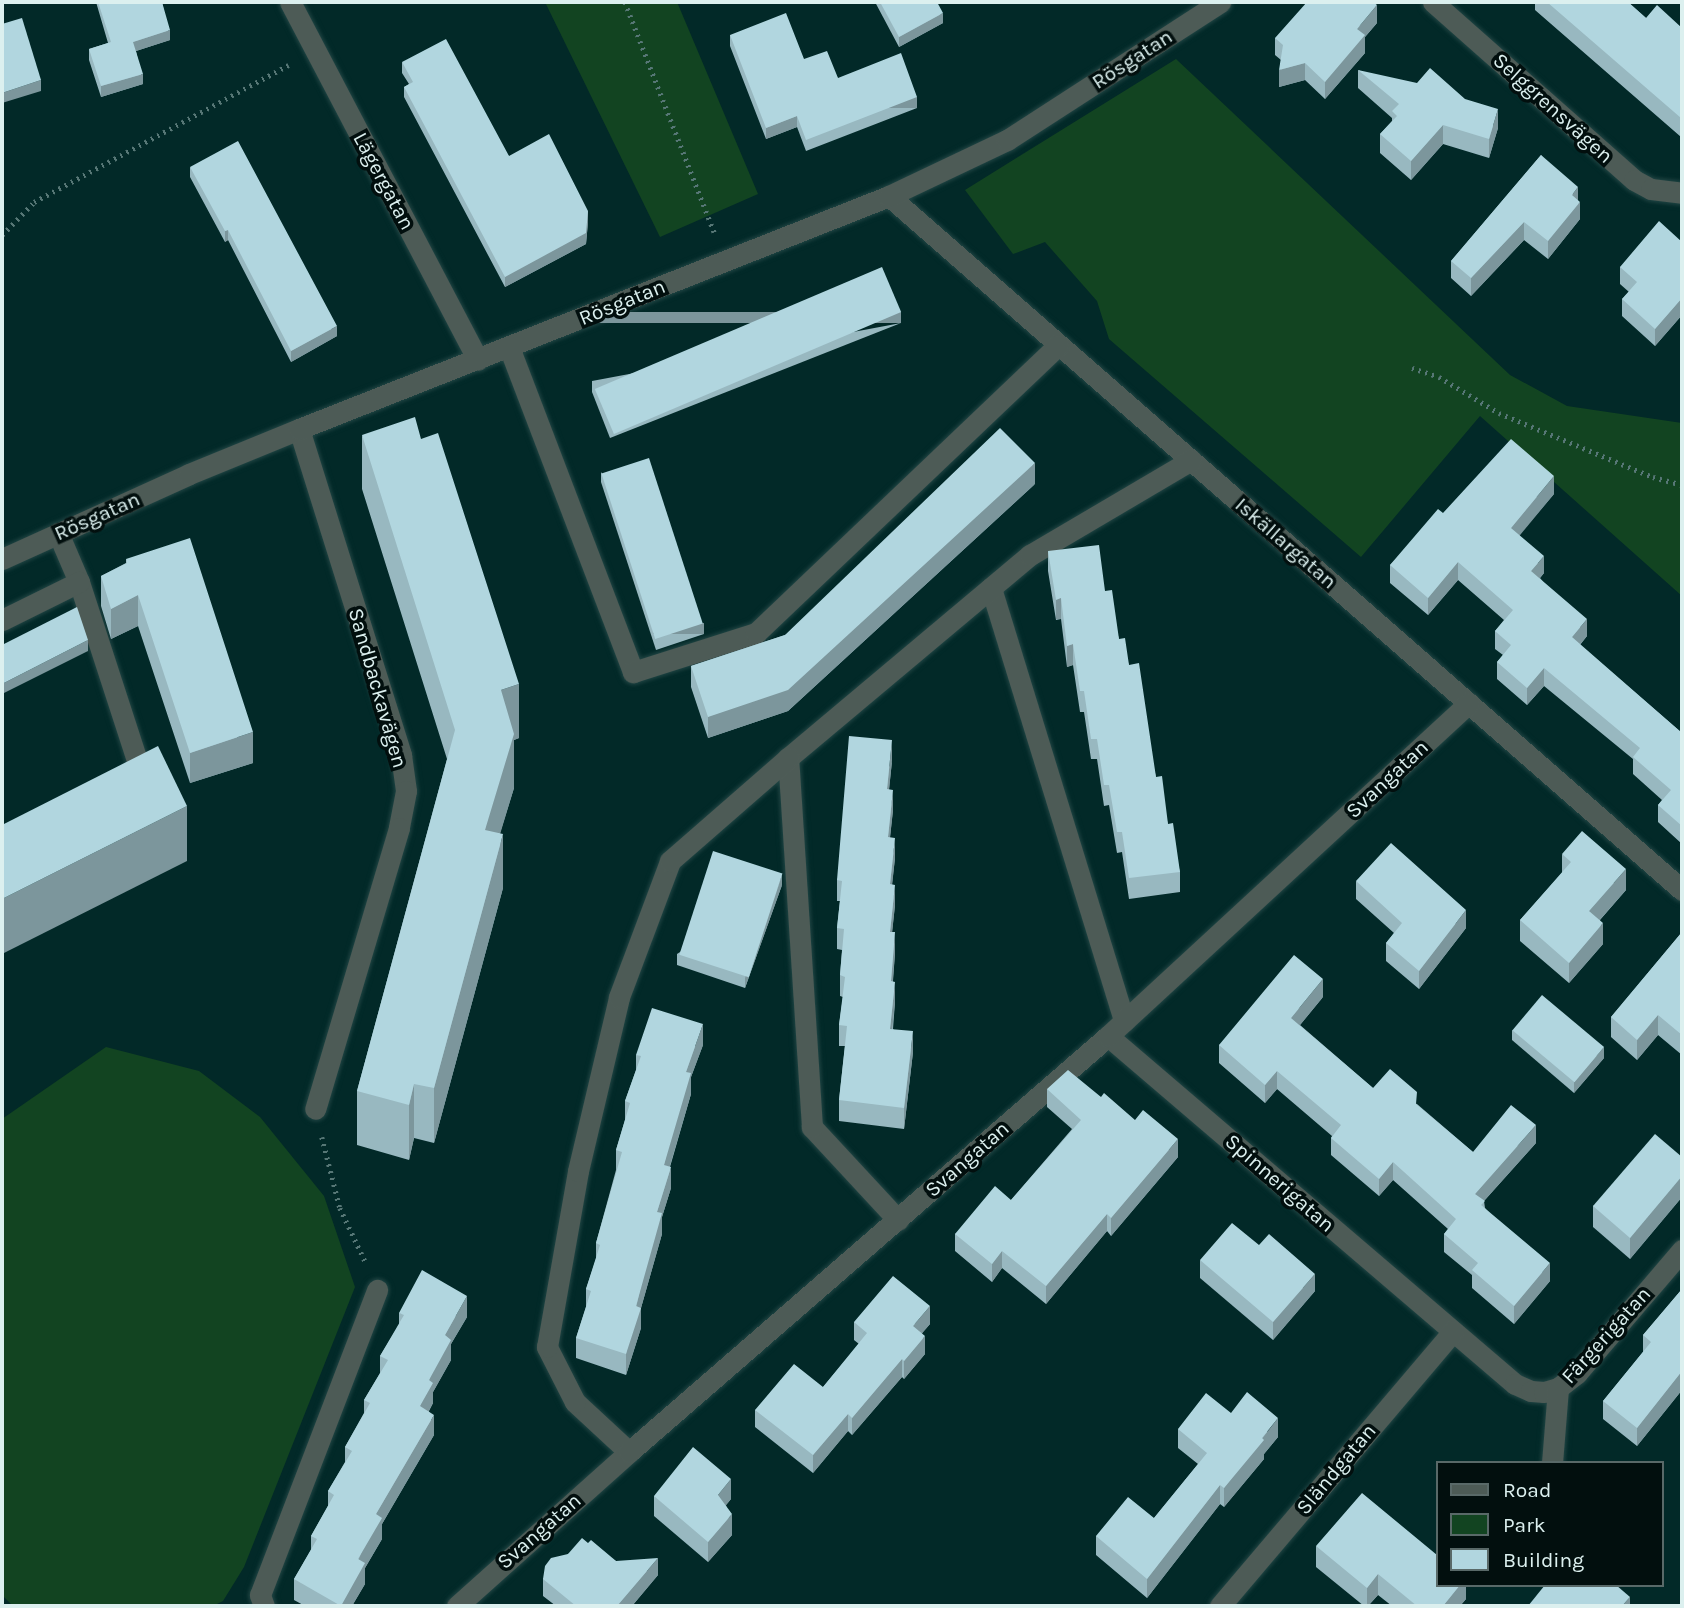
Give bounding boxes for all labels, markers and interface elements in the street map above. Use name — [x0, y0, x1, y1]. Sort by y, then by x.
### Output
street label: Rösgatan — [1087, 24, 1177, 94]
street label: Selggrensvägen — [1488, 48, 1618, 168]
street label: Lägergatan — [348, 128, 420, 234]
street label: Rösgatan — [575, 273, 669, 331]
street label: Rösgatan — [50, 486, 144, 546]
street label: Iskällargatan — [1230, 492, 1342, 594]
street label: Sandbackavägen — [343, 605, 413, 771]
street label: Svangatan — [1341, 735, 1433, 823]
street label: Svangatan — [920, 1116, 1014, 1202]
street label: Spinnerigatan — [1220, 1129, 1340, 1237]
street label: Färgerigatan — [1556, 1281, 1656, 1389]
street label: Sländgatan — [1291, 1418, 1381, 1520]
legend — [1436, 1461, 1663, 1587]
text: Road — [1503, 1478, 1551, 1502]
street label: Svangatan — [492, 1488, 586, 1574]
text: Park — [1503, 1513, 1546, 1537]
text: Building — [1503, 1548, 1584, 1572]

